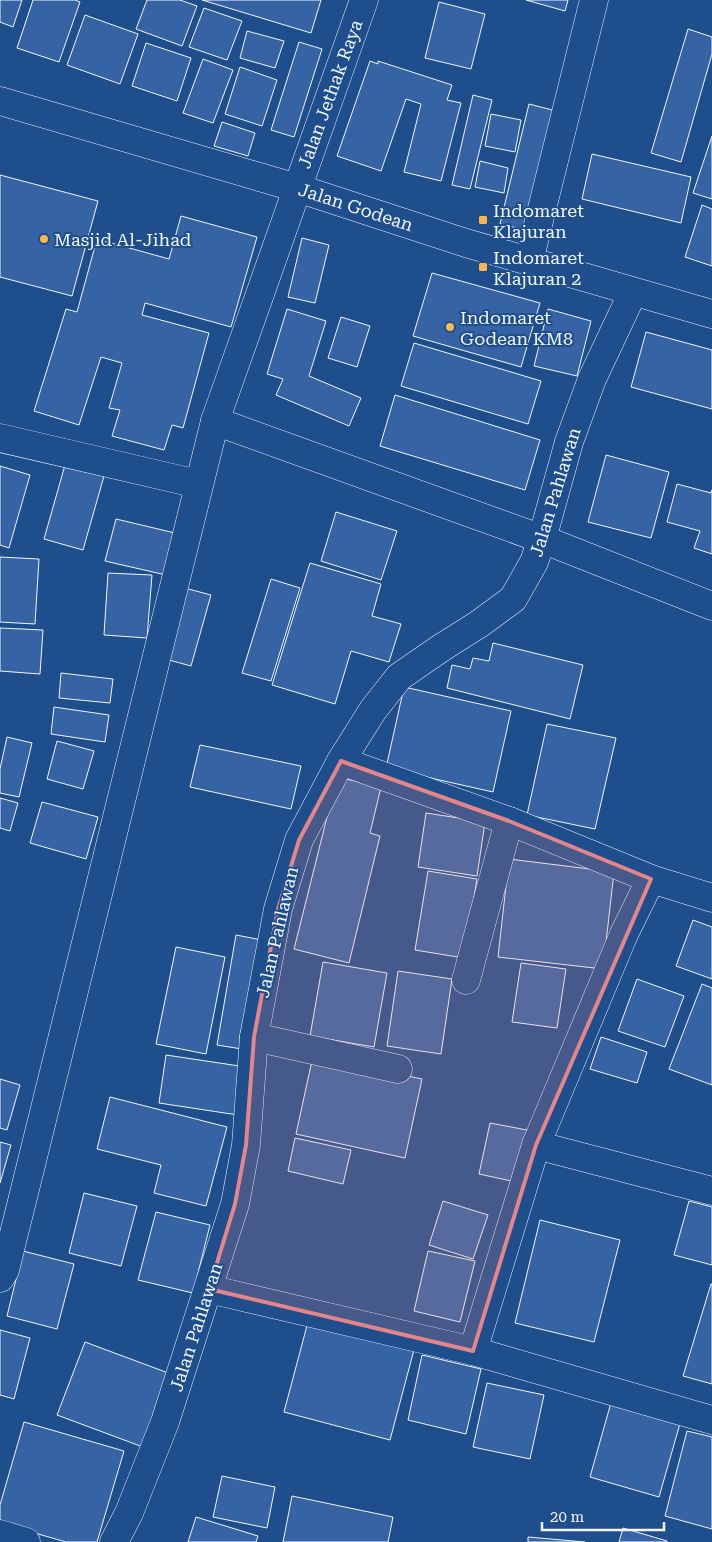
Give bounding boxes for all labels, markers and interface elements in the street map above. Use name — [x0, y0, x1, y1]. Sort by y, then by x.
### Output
street label: Jalan Jethak Raya — [293, 17, 367, 171]
street label: Jalan Godean — [296, 179, 416, 236]
place label: Indomaret Klajuran — [493, 200, 584, 242]
marker: Indomaret Klajuran — [477, 214, 489, 226]
place label: Masjid Al-Jihad — [54, 229, 192, 250]
marker: Masjid Al-Jihad — [38, 233, 50, 245]
place label: Indomaret Klajuran 2 — [493, 247, 584, 289]
marker: Indomaret Klajuran 2 — [477, 261, 489, 273]
place label: Indomaret Godean KM8 — [460, 307, 573, 349]
marker: Indomaret Godean KM8 — [444, 321, 456, 333]
street label: Jalan Pahlawan — [525, 424, 585, 559]
street label: Jalan Pahlawan — [252, 864, 302, 1000]
street label: Jalan Pahlawan — [165, 1260, 227, 1394]
scale bar — [542, 1500, 664, 1532]
text: 20 m — [550, 1508, 585, 1526]

